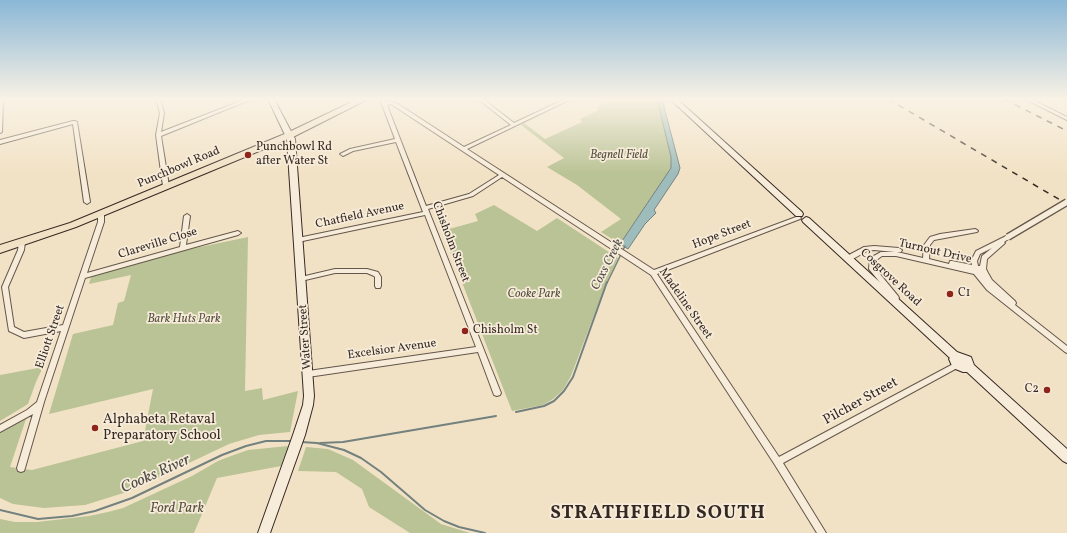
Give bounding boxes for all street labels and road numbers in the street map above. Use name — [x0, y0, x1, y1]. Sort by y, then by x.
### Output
street label: Punchbowl Road — [136, 144, 222, 192]
street label: Chatfield Avenue — [314, 200, 406, 232]
street label: Chisholm Street — [428, 200, 472, 284]
street label: Hope Street — [691, 217, 753, 253]
street label: Clareville Close — [117, 225, 199, 263]
street label: Turnout Drive — [897, 237, 973, 267]
street label: Cosgrove Road — [857, 246, 923, 310]
street label: Madeline Street — [655, 266, 715, 342]
street label: Elliott Street — [33, 303, 69, 371]
street label: Water Street — [297, 304, 315, 370]
street label: Excelsior Avenue — [347, 337, 437, 363]
street label: Pilcher Street — [821, 375, 901, 429]

